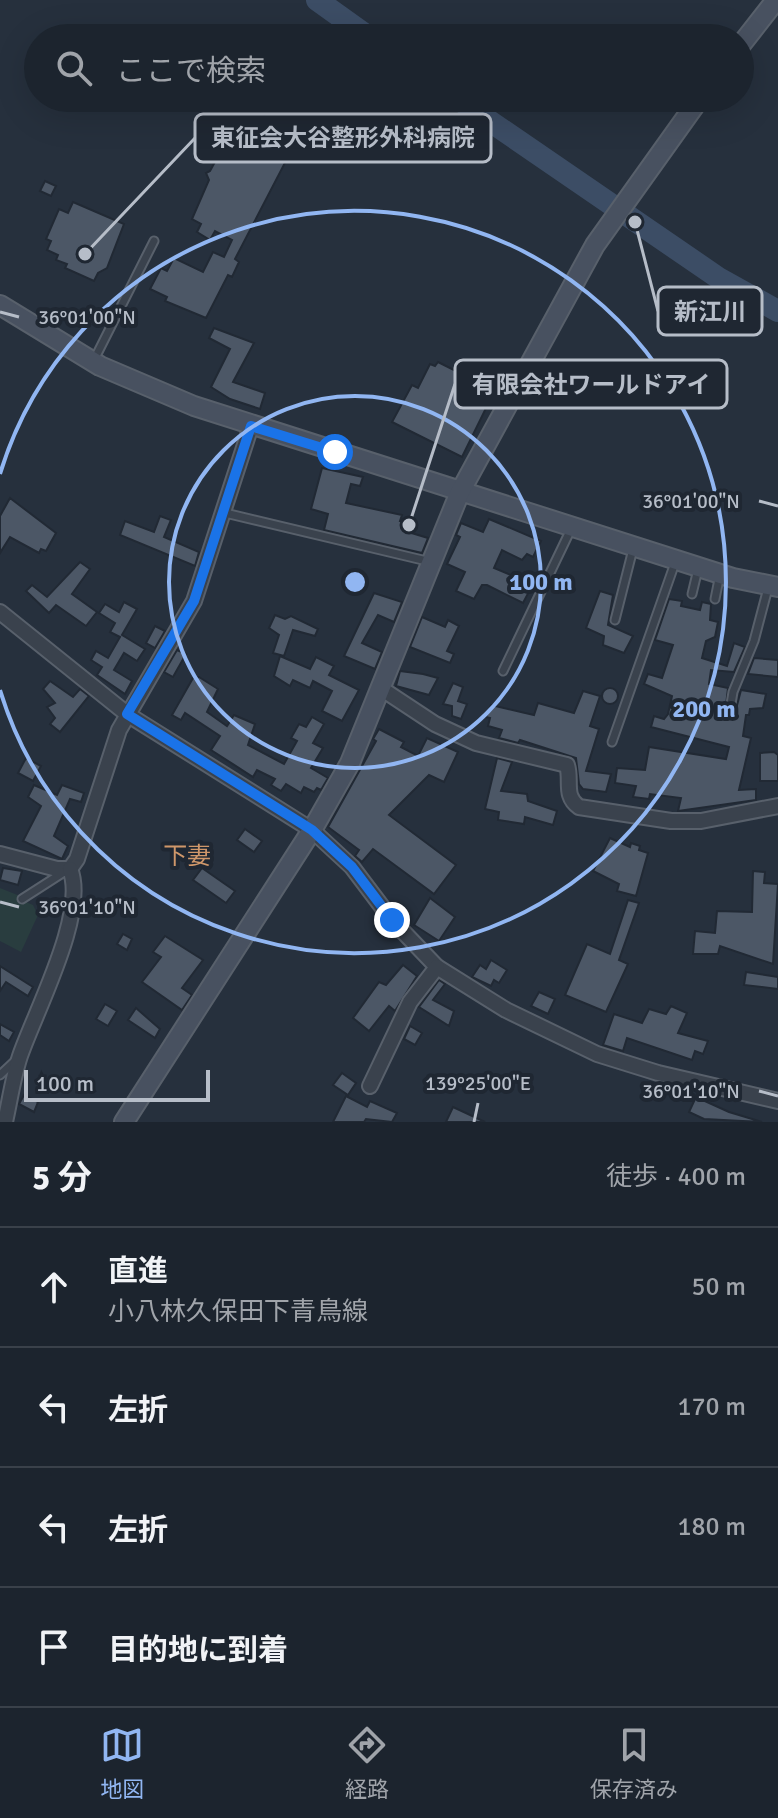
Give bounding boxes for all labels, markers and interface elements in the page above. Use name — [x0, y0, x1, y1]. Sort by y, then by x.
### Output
search box — [24, 24, 754, 112]
icon: search — [52, 46, 96, 90]
text: ここで検索 — [116, 53, 266, 90]
callout: 東征会大谷整形外科病院 — [195, 114, 491, 162]
text: 東征会大谷整形外科病院 — [211, 123, 475, 153]
callout: 新江川 — [658, 287, 762, 335]
text: 新江川 — [674, 297, 746, 327]
text: 36°01'00"N — [38, 305, 136, 330]
callout: 有限会社ワールドアイ — [455, 360, 727, 408]
text: 有限会社ワールドアイ — [472, 370, 710, 400]
route start — [317, 434, 353, 470]
text: 36°01'00"N — [642, 489, 740, 514]
text: 100 m — [509, 567, 573, 597]
centre of rings — [341, 568, 369, 596]
text: 200 m — [672, 694, 736, 724]
district label: 下妻 — [163, 841, 211, 871]
text: 36°01'10"N — [38, 895, 136, 920]
route end — [374, 902, 410, 938]
scale bar — [24, 1066, 210, 1102]
text: 100 m — [36, 1070, 94, 1097]
text: 139°25'00"E — [425, 1071, 531, 1096]
text: 36°01'10"N — [642, 1079, 740, 1104]
text: 5 分 — [32, 1157, 92, 1199]
text: 徒歩 · 400 m — [606, 1161, 746, 1193]
text: 直進 — [108, 1253, 168, 1290]
icon: ahead — [32, 1265, 76, 1309]
text: 50 m — [691, 1271, 746, 1303]
text: 小八林久保田下青鳥線 — [108, 1296, 368, 1328]
icon: left — [32, 1385, 76, 1429]
text: 170 m — [677, 1391, 746, 1423]
text: 左折 — [108, 1392, 168, 1429]
icon: left — [32, 1505, 76, 1549]
text: 180 m — [677, 1511, 746, 1543]
text: 左折 — [108, 1512, 168, 1549]
icon: arrive — [32, 1625, 76, 1669]
text: 目的地に到着 — [108, 1632, 288, 1669]
tab: 地図 — [100, 1723, 144, 1803]
tab: 経路 — [345, 1723, 389, 1803]
tab: 保存済み — [590, 1723, 678, 1803]

